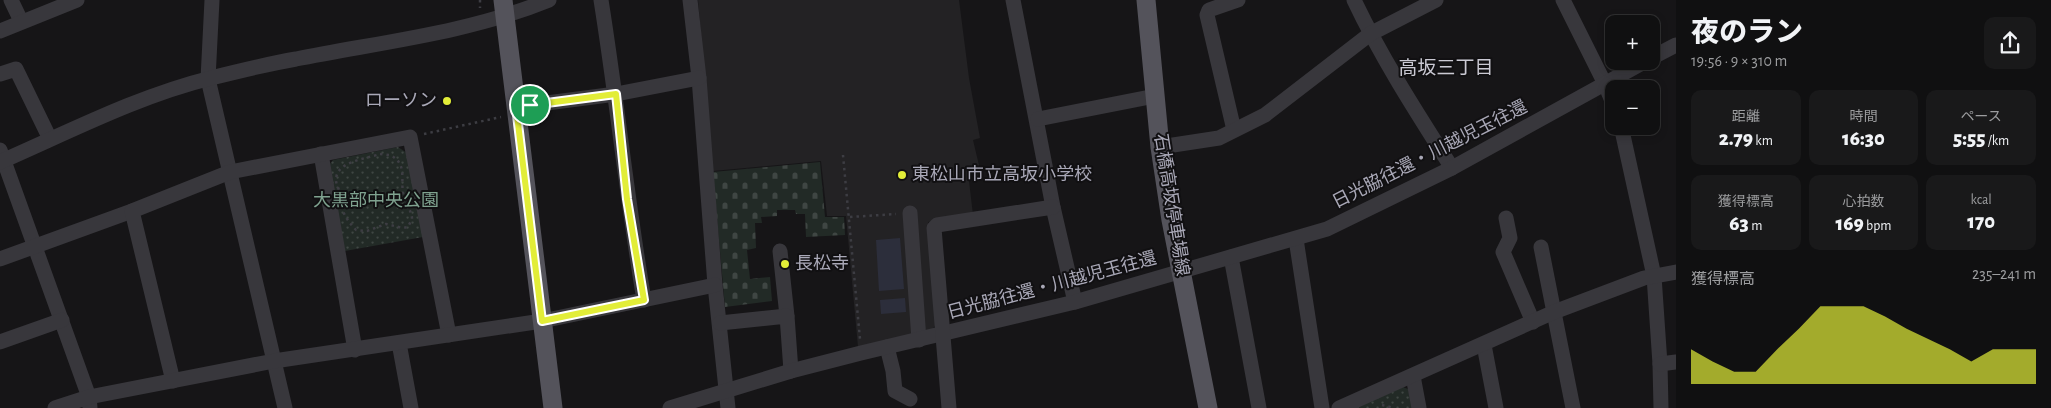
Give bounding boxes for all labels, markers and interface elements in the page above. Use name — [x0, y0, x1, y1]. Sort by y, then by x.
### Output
map controls — [1605, 15, 1660, 135]
button: + — [1605, 15, 1660, 70]
button: share — [1984, 17, 2036, 69]
text: 夜のラン — [1691, 19, 1803, 47]
text: 19:56 · 9 × 310 m — [1691, 53, 1787, 69]
district label: 高坂三丁目 — [1398, 58, 1494, 78]
button: − — [1605, 80, 1660, 135]
pin — [509, 84, 551, 126]
icon: arrive — [516, 91, 544, 119]
place label: ローソン — [365, 92, 437, 110]
marker: ローソン — [441, 95, 453, 107]
street label: 日光脇往還・川越児玉往還 — [1329, 96, 1530, 212]
text: 距離 — [1732, 110, 1760, 124]
text: 時間 — [1849, 110, 1877, 124]
text: ペース — [1961, 110, 2002, 124]
text: 2.79 — [1719, 128, 1753, 149]
text: 16:30 — [1842, 128, 1885, 149]
text: 5:55 — [1953, 128, 1985, 149]
street label: 石橋高坂停車場線 — [1151, 132, 1193, 278]
text: km — [1753, 134, 1773, 148]
text: /km — [1985, 134, 2009, 148]
place label: 東松山市立高坂小学校 — [912, 164, 1092, 184]
marker: 東松山市立高坂小学校 — [896, 169, 908, 181]
park label: 大黒部中央公園 — [313, 191, 439, 210]
text: kcal — [1970, 193, 1992, 207]
text: 獲得標高 — [1718, 195, 1774, 209]
text: 心拍数 — [1842, 195, 1884, 209]
text: 170 — [1967, 211, 1995, 232]
text: 63 — [1729, 213, 1749, 234]
text: 169 — [1836, 213, 1864, 234]
text: m — [1749, 219, 1762, 233]
text: bpm — [1864, 219, 1891, 233]
street label: 日光脇往還・川越児玉往還 — [945, 247, 1159, 323]
place label: 長松寺 — [795, 254, 849, 273]
marker: 長松寺 — [779, 258, 791, 270]
text: 235–241 m — [1972, 266, 2036, 282]
text: 獲得標高 — [1691, 271, 1755, 287]

